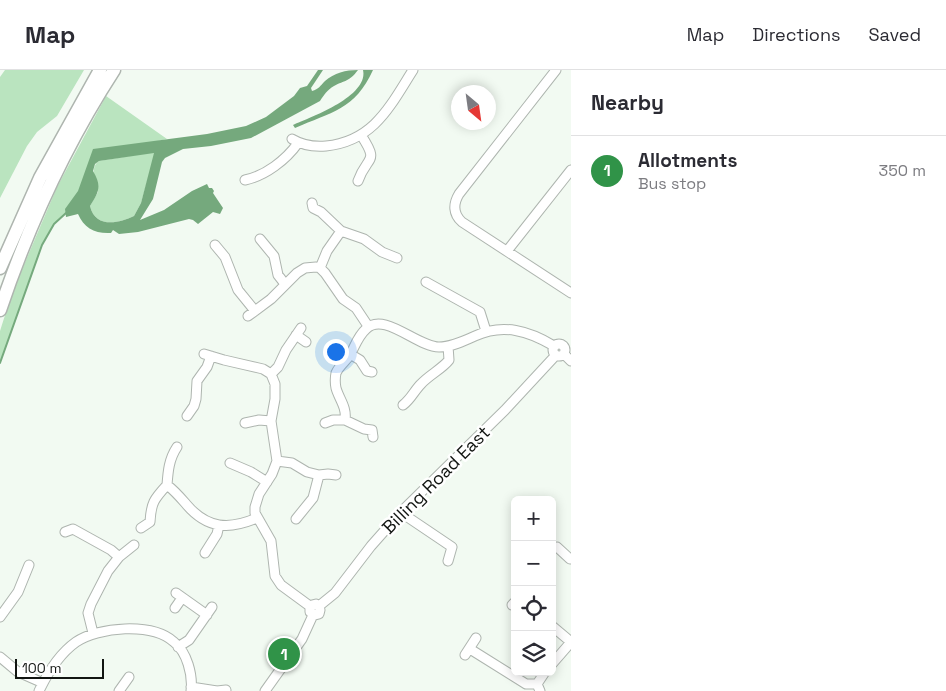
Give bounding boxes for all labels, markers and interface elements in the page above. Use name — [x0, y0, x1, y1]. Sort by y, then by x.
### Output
text: Map — [25, 19, 75, 50]
text: Map — [687, 23, 724, 46]
text: Directions — [752, 23, 841, 46]
text: Saved — [869, 23, 921, 46]
north arrow — [451, 85, 496, 130]
text: Nearby — [591, 89, 664, 116]
text: Allotments — [638, 148, 737, 173]
text: 1 — [603, 160, 611, 181]
text: 350 m — [879, 160, 926, 181]
text: Bus stop — [638, 173, 706, 194]
your location — [323, 339, 349, 365]
street label: Billing Road East — [377, 421, 495, 539]
map controls — [511, 496, 556, 676]
button: + — [511, 496, 556, 541]
button: − — [511, 541, 556, 586]
button: locate — [511, 586, 556, 631]
button: layers — [511, 631, 556, 676]
pin: 1 — [268, 635, 300, 673]
scale bar — [15, 656, 104, 679]
text: 100 m — [22, 659, 61, 677]

